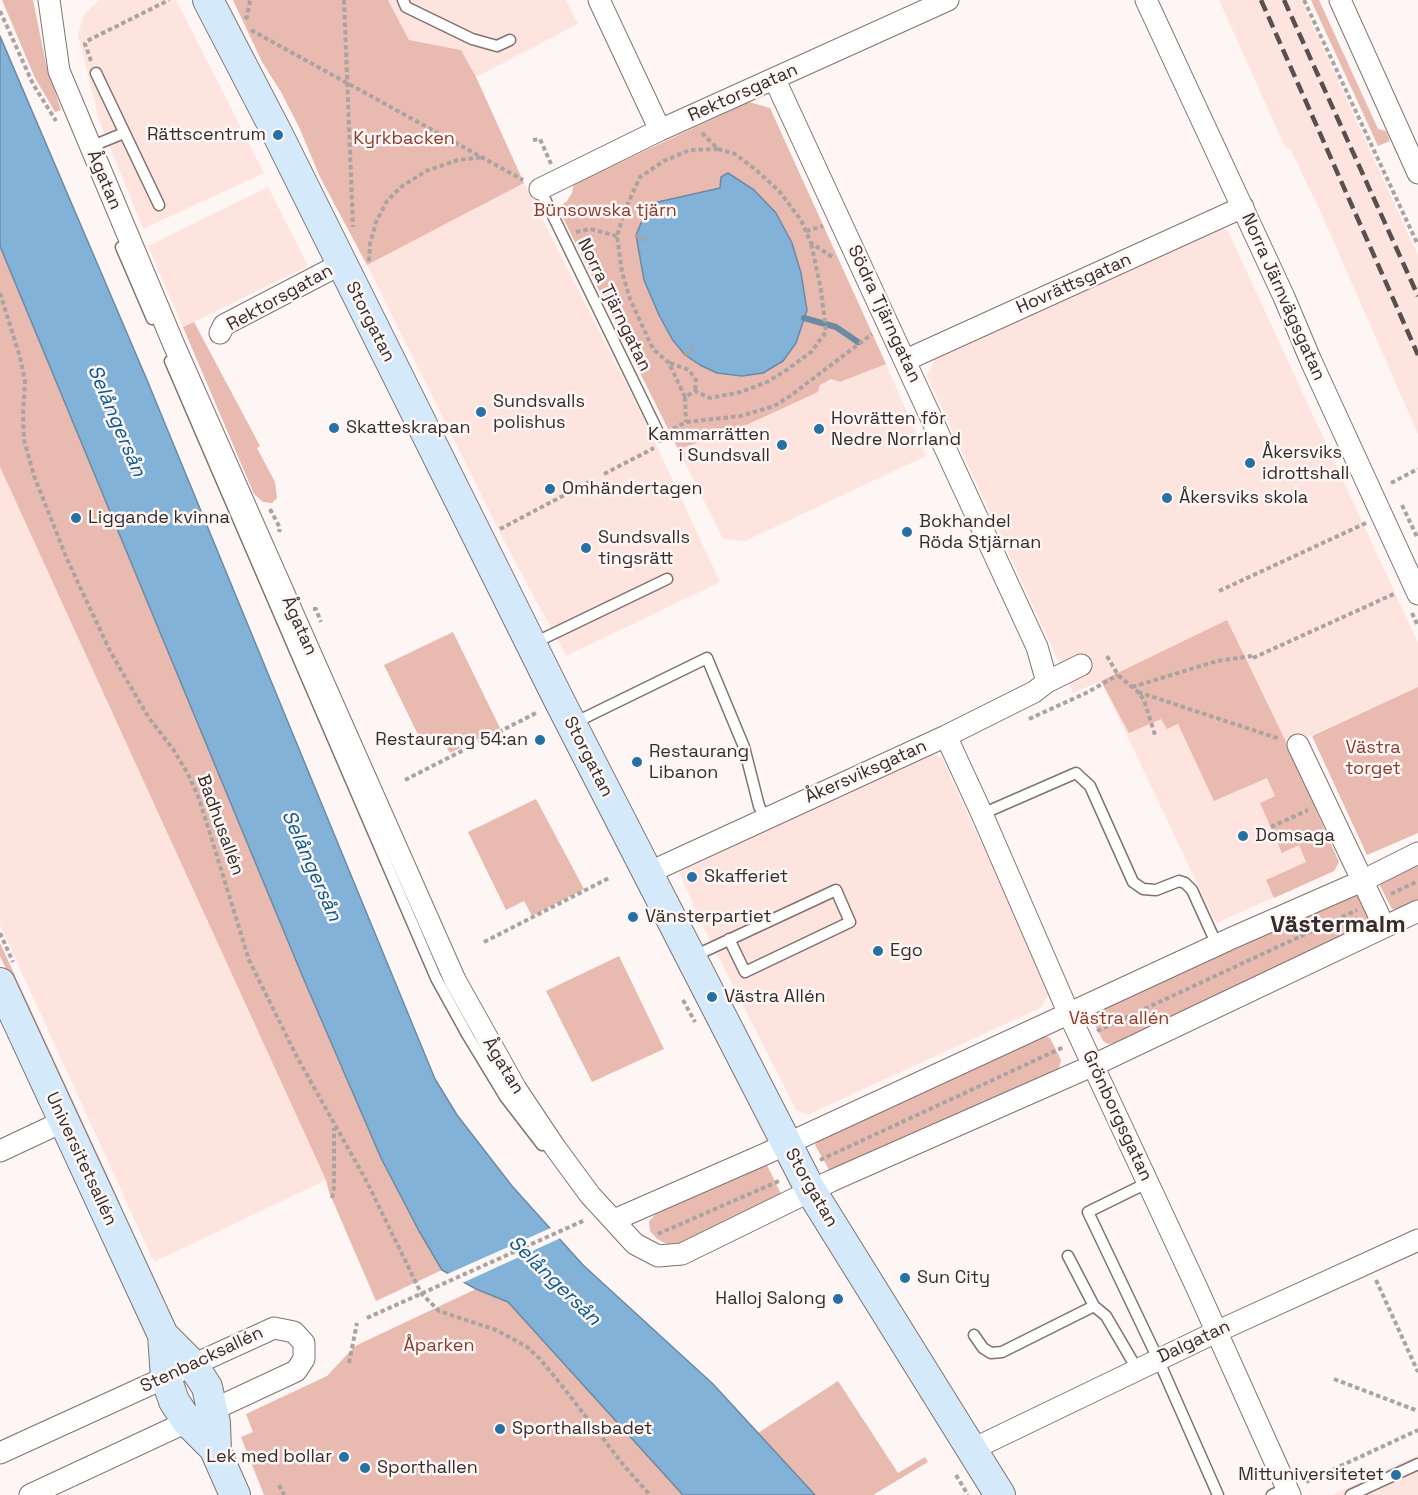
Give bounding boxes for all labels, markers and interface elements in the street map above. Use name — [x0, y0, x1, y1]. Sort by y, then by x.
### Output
street label: Rektorsgatan — [685, 59, 801, 127]
place label: Rättscentrum — [147, 124, 266, 146]
marker: Rättscentrum — [271, 128, 285, 142]
park label: Kyrkbacken — [353, 128, 455, 150]
street label: Ågatan — [82, 147, 126, 213]
park label: Bünsowska tjärn — [533, 200, 677, 222]
street label: Norra Järnvägsgatan — [1236, 210, 1330, 384]
street label: Norra Tjärngatan — [572, 235, 656, 375]
street label: Södra Tjärngatan — [843, 242, 925, 386]
street label: Hovrättsgatan — [1013, 249, 1135, 319]
street label: Rektorsgatan — [223, 260, 337, 336]
street label: Storgatan — [341, 278, 399, 366]
water label: Selångersån — [82, 362, 150, 480]
place label: Sundsvalls polishus — [493, 391, 585, 434]
marker: Sundsvalls polishus — [474, 405, 488, 419]
place label: Hovrätten för Nedre Norrland — [831, 408, 961, 450]
place label: Skatteskrapan — [346, 417, 471, 439]
marker: Skatteskrapan — [327, 421, 341, 435]
marker: Hovrätten för Nedre Norrland — [812, 422, 826, 436]
place label: Kammarrätten i Sundsvall — [648, 424, 770, 466]
marker: Kammarrätten i Sundsvall — [775, 438, 789, 452]
place label: Åkersviks idrottshall — [1262, 442, 1349, 484]
marker: Åkersviks idrottshall — [1243, 456, 1257, 470]
place label: Omhändertagen — [562, 478, 703, 500]
marker: Omhändertagen — [543, 482, 557, 496]
place label: Åkersviks skola — [1179, 487, 1308, 509]
marker: Åkersviks skola — [1160, 491, 1174, 505]
place label: Liggande kvinna — [88, 507, 230, 529]
marker: Liggande kvinna — [69, 511, 83, 525]
place label: Bokhandel Röda Stjärnan — [919, 511, 1041, 554]
marker: Bokhandel Röda Stjärnan — [900, 525, 914, 539]
place label: Sundsvalls tingsrätt — [598, 527, 690, 570]
marker: Sundsvalls tingsrätt — [579, 541, 593, 555]
street label: Ågatan — [276, 593, 322, 659]
street label: Storgatan — [559, 713, 617, 801]
place label: Restaurang 54:an — [375, 729, 528, 751]
marker: Restaurang 54:an — [533, 733, 547, 747]
street label: Åkersviksgatan — [802, 735, 930, 809]
park label: Västra torget — [1345, 737, 1401, 780]
place label: Restaurang Libanon — [649, 741, 749, 783]
marker: Restaurang Libanon — [630, 755, 644, 769]
street label: Badhusallén — [192, 772, 248, 878]
water label: Selångersån — [276, 807, 346, 925]
place label: Domsaga — [1255, 825, 1335, 847]
marker: Domsaga — [1236, 829, 1250, 843]
place label: Skafferiet — [704, 866, 788, 888]
marker: Skafferiet — [685, 870, 699, 884]
place label: Vänsterpartiet — [645, 906, 772, 928]
marker: Vänsterpartiet — [626, 910, 640, 924]
district label: Västermalm — [1270, 911, 1406, 939]
place label: Ego — [890, 940, 923, 962]
marker: Ego — [871, 944, 885, 958]
place label: Västra Allén — [724, 986, 826, 1008]
marker: Västra Allén — [705, 990, 719, 1004]
park label: Västra allén — [1069, 1008, 1169, 1030]
street label: Ågatan — [478, 1034, 528, 1098]
street label: Grönborgsgatan — [1077, 1047, 1157, 1185]
street label: Universitetsallén — [41, 1089, 121, 1229]
street label: Storgatan — [780, 1145, 842, 1231]
water label: Selångersån — [503, 1231, 605, 1331]
place label: Sun City — [917, 1267, 990, 1289]
marker: Sun City — [898, 1271, 912, 1285]
place label: Halloj Salong — [715, 1288, 826, 1310]
marker: Halloj Salong — [831, 1292, 845, 1306]
street label: Dalgatan — [1154, 1316, 1234, 1368]
street label: Stenbacksallén — [137, 1322, 267, 1398]
park label: Åparken — [404, 1335, 474, 1357]
place label: Sporthallsbadet — [512, 1418, 652, 1440]
marker: Sporthallsbadet — [493, 1422, 507, 1436]
place label: Lek med bollar — [206, 1446, 332, 1468]
marker: Lek med bollar — [337, 1450, 351, 1464]
place label: Sporthallen — [377, 1457, 478, 1479]
marker: Sporthallen — [358, 1461, 372, 1475]
place label: Mittuniversitetet — [1238, 1464, 1384, 1486]
marker: Mittuniversitetet — [1389, 1468, 1403, 1482]

